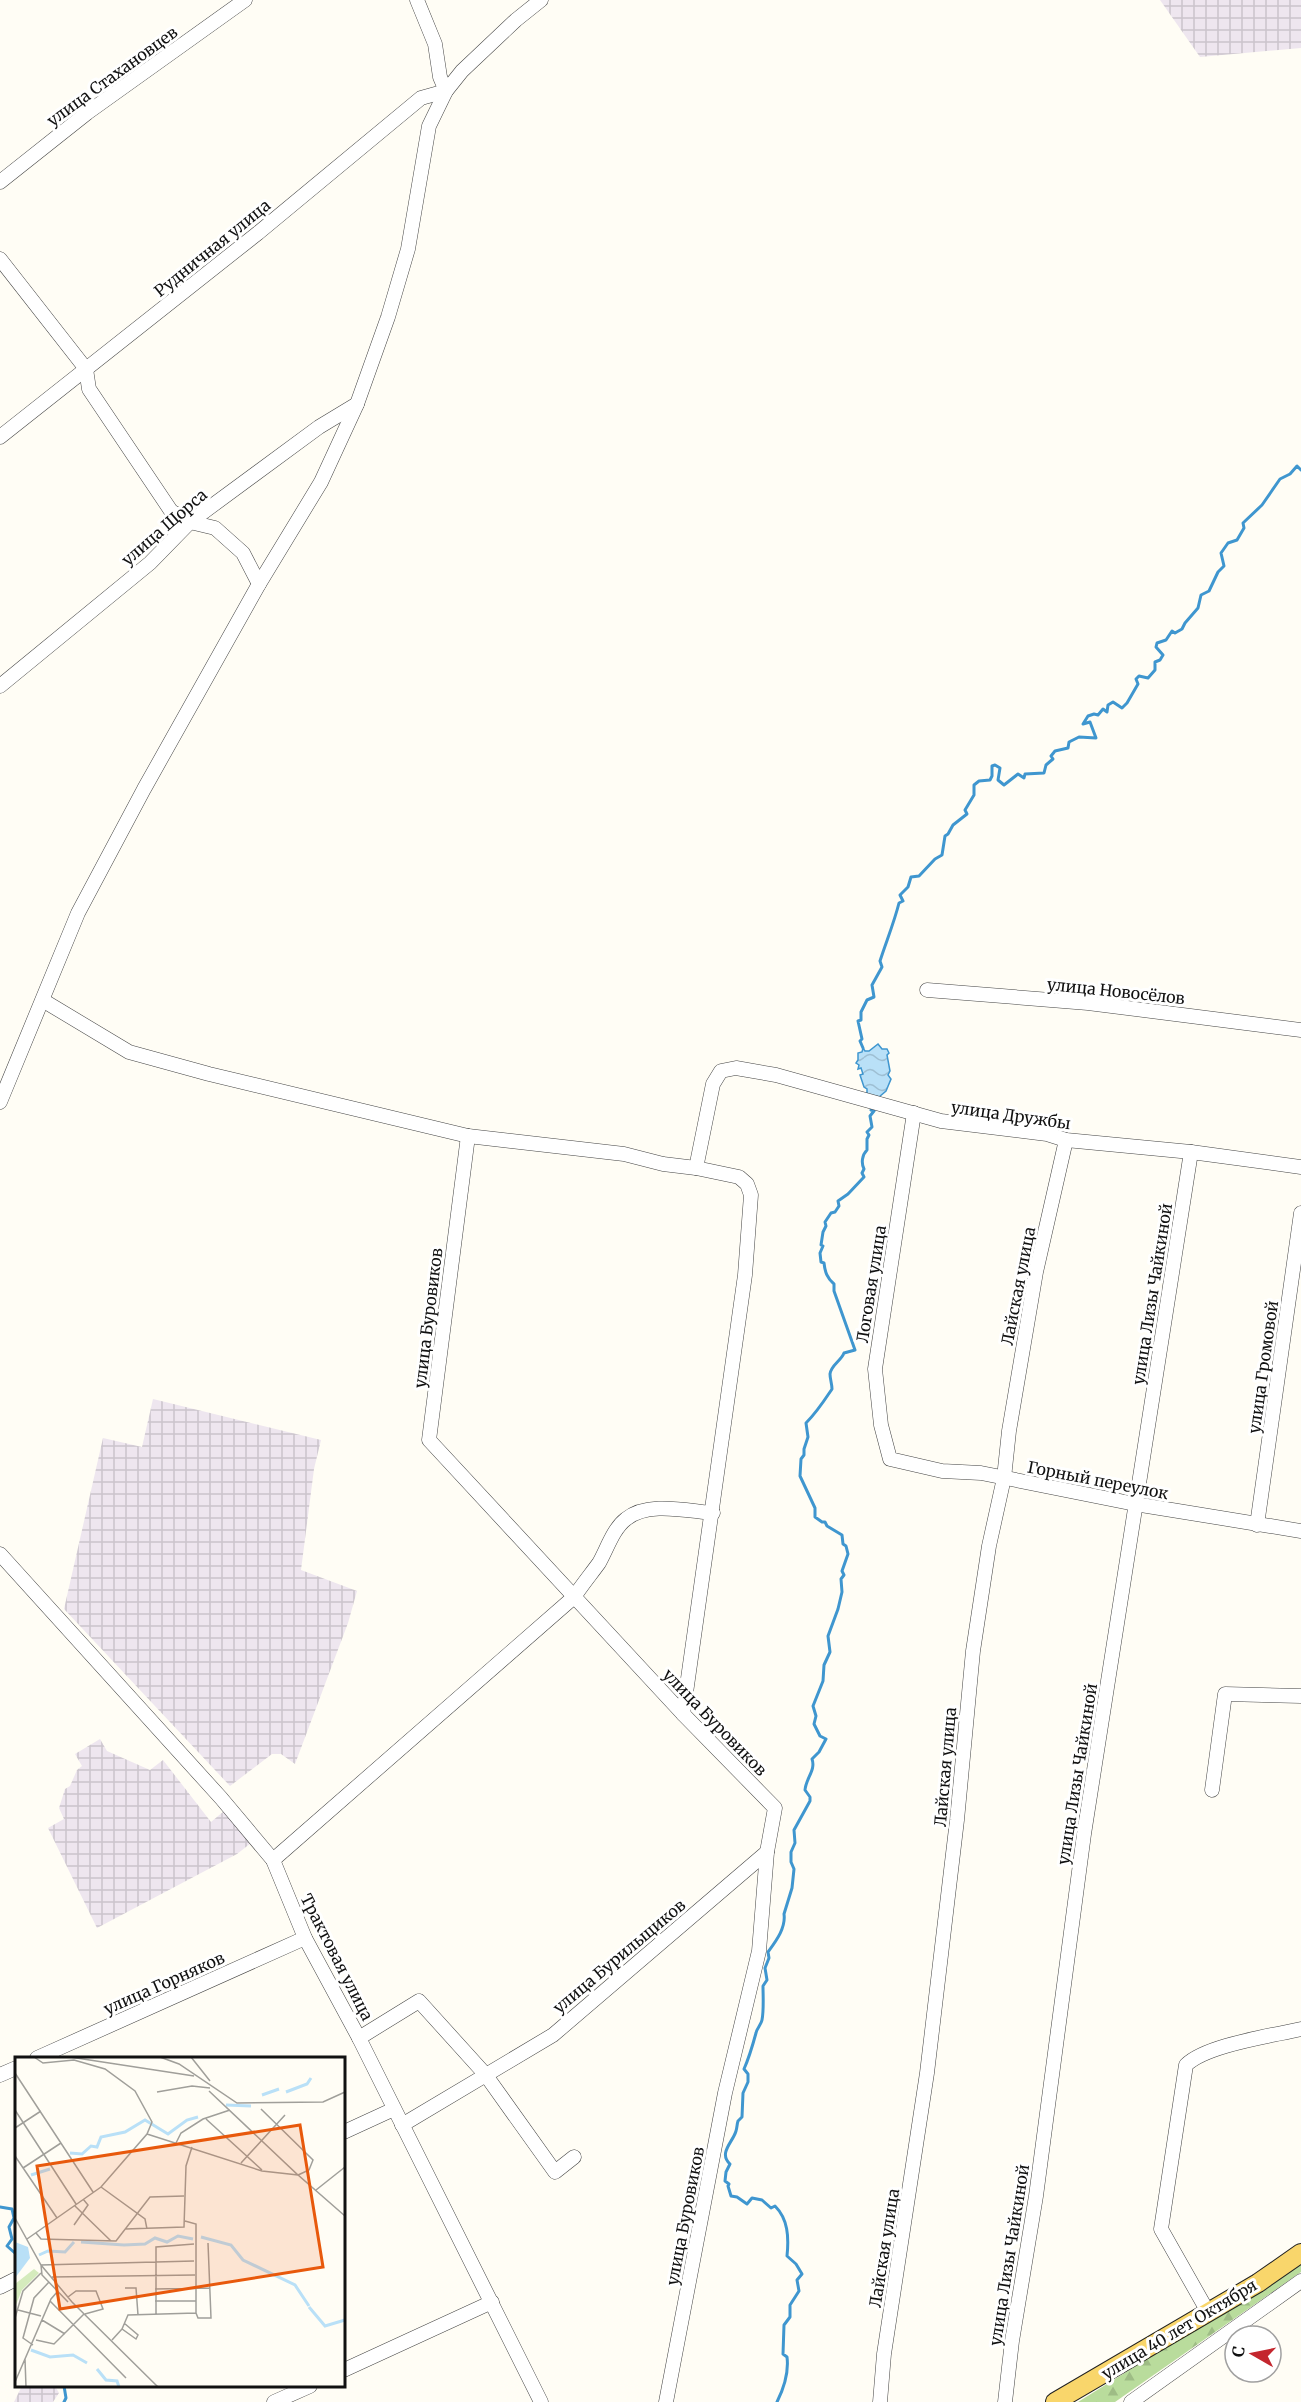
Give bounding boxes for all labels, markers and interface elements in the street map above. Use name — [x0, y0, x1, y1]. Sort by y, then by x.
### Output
street label: улица Стахановцев — [43, 22, 181, 130]
street label: Рудничная улица — [150, 195, 274, 301]
street label: улица Щорса — [117, 484, 211, 569]
street label: улица Новосёлов — [1046, 974, 1186, 1008]
street label: улица Дружбы — [950, 1097, 1072, 1133]
street label: улица Лизы Чайкиной — [1128, 1202, 1176, 1386]
street label: Логовая улица — [852, 1223, 890, 1344]
street label: Лайская улица — [997, 1225, 1039, 1347]
street label: улица Буровиков — [409, 1247, 447, 1389]
street label: улица Громовой — [1244, 1299, 1282, 1435]
street label: Горный переулок — [1026, 1457, 1170, 1503]
street label: улица Буровиков — [659, 1664, 771, 1780]
street label: улица Лизы Чайкиной — [1053, 1682, 1101, 1866]
street label: Лайская улица — [930, 1706, 960, 1828]
street label: Трактовая улица — [296, 1890, 378, 2024]
street label: улица Бурильщиков — [549, 1895, 689, 2017]
street label: улица Горняков — [101, 1947, 227, 2019]
inset map — [15, 2057, 345, 2387]
street label: улица Буровиков — [662, 2145, 708, 2287]
street label: улица Лизы Чайкиной — [985, 2163, 1033, 2347]
street label: Лайская улица — [865, 2187, 903, 2309]
street label: улица 40 лет Октября — [1098, 2275, 1260, 2383]
north arrow — [1223, 2324, 1283, 2384]
text: С — [1227, 2345, 1249, 2358]

